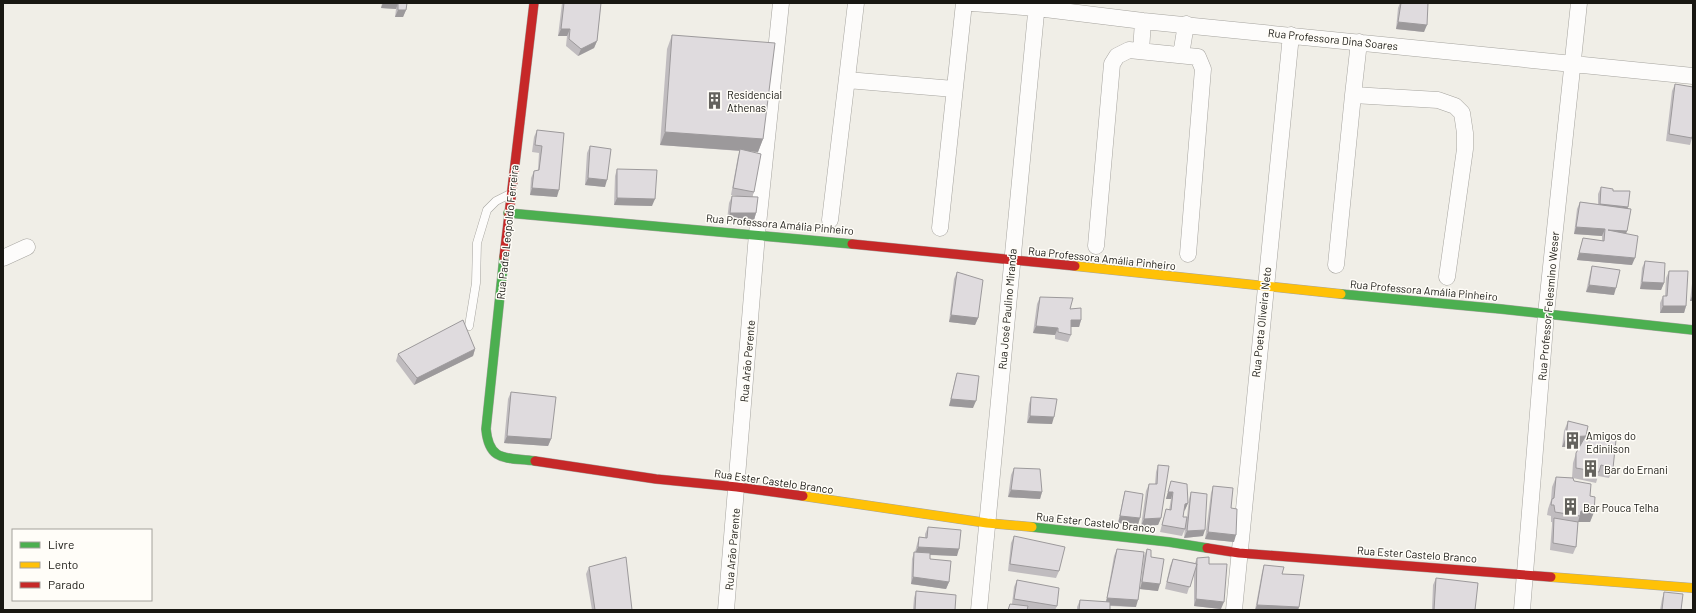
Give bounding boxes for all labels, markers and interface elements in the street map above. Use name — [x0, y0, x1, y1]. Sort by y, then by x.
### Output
street label: Rua Professora Dina Soares — [1267, 26, 1399, 52]
place label: Residencial Athenas — [727, 88, 782, 114]
building icon: Residencial Athenas — [704, 90, 724, 110]
street label: Rua Padre Leopoldo Ferreira — [493, 164, 521, 300]
street label: Rua Professora Amália Pinheiro — [705, 211, 855, 237]
street label: Rua Professor Felesmino Weser — [1535, 231, 1561, 381]
street label: Rua Professora Amália Pinheiro — [1027, 244, 1177, 272]
street label: Rua José Paulino Miranda — [995, 248, 1019, 370]
street label: Rua Poeta Oliveira Neto — [1249, 266, 1273, 378]
street label: Rua Professora Amália Pinheiro — [1349, 277, 1499, 303]
street label: Rua Arão Perente — [737, 319, 757, 403]
place label: Amigos do Edinilson — [1586, 429, 1636, 455]
building icon: Amigos do Edinilson — [1563, 431, 1583, 451]
building icon: Bar do Ernani — [1581, 459, 1601, 479]
place label: Bar do Ernani — [1604, 463, 1668, 476]
street label: Rua Ester Castelo Branco — [714, 466, 834, 496]
building icon: Bar Pouca Telha — [1560, 497, 1580, 517]
place label: Bar Pouca Telha — [1583, 501, 1659, 514]
street label: Rua Arão Parente — [722, 507, 742, 591]
street label: Rua Ester Castelo Branco — [1036, 509, 1156, 535]
legend — [12, 529, 152, 601]
text: Livre — [48, 537, 74, 551]
street label: Rua Ester Castelo Branco — [1357, 543, 1477, 565]
text: Lento — [48, 557, 78, 571]
text: Parado — [48, 577, 85, 591]

